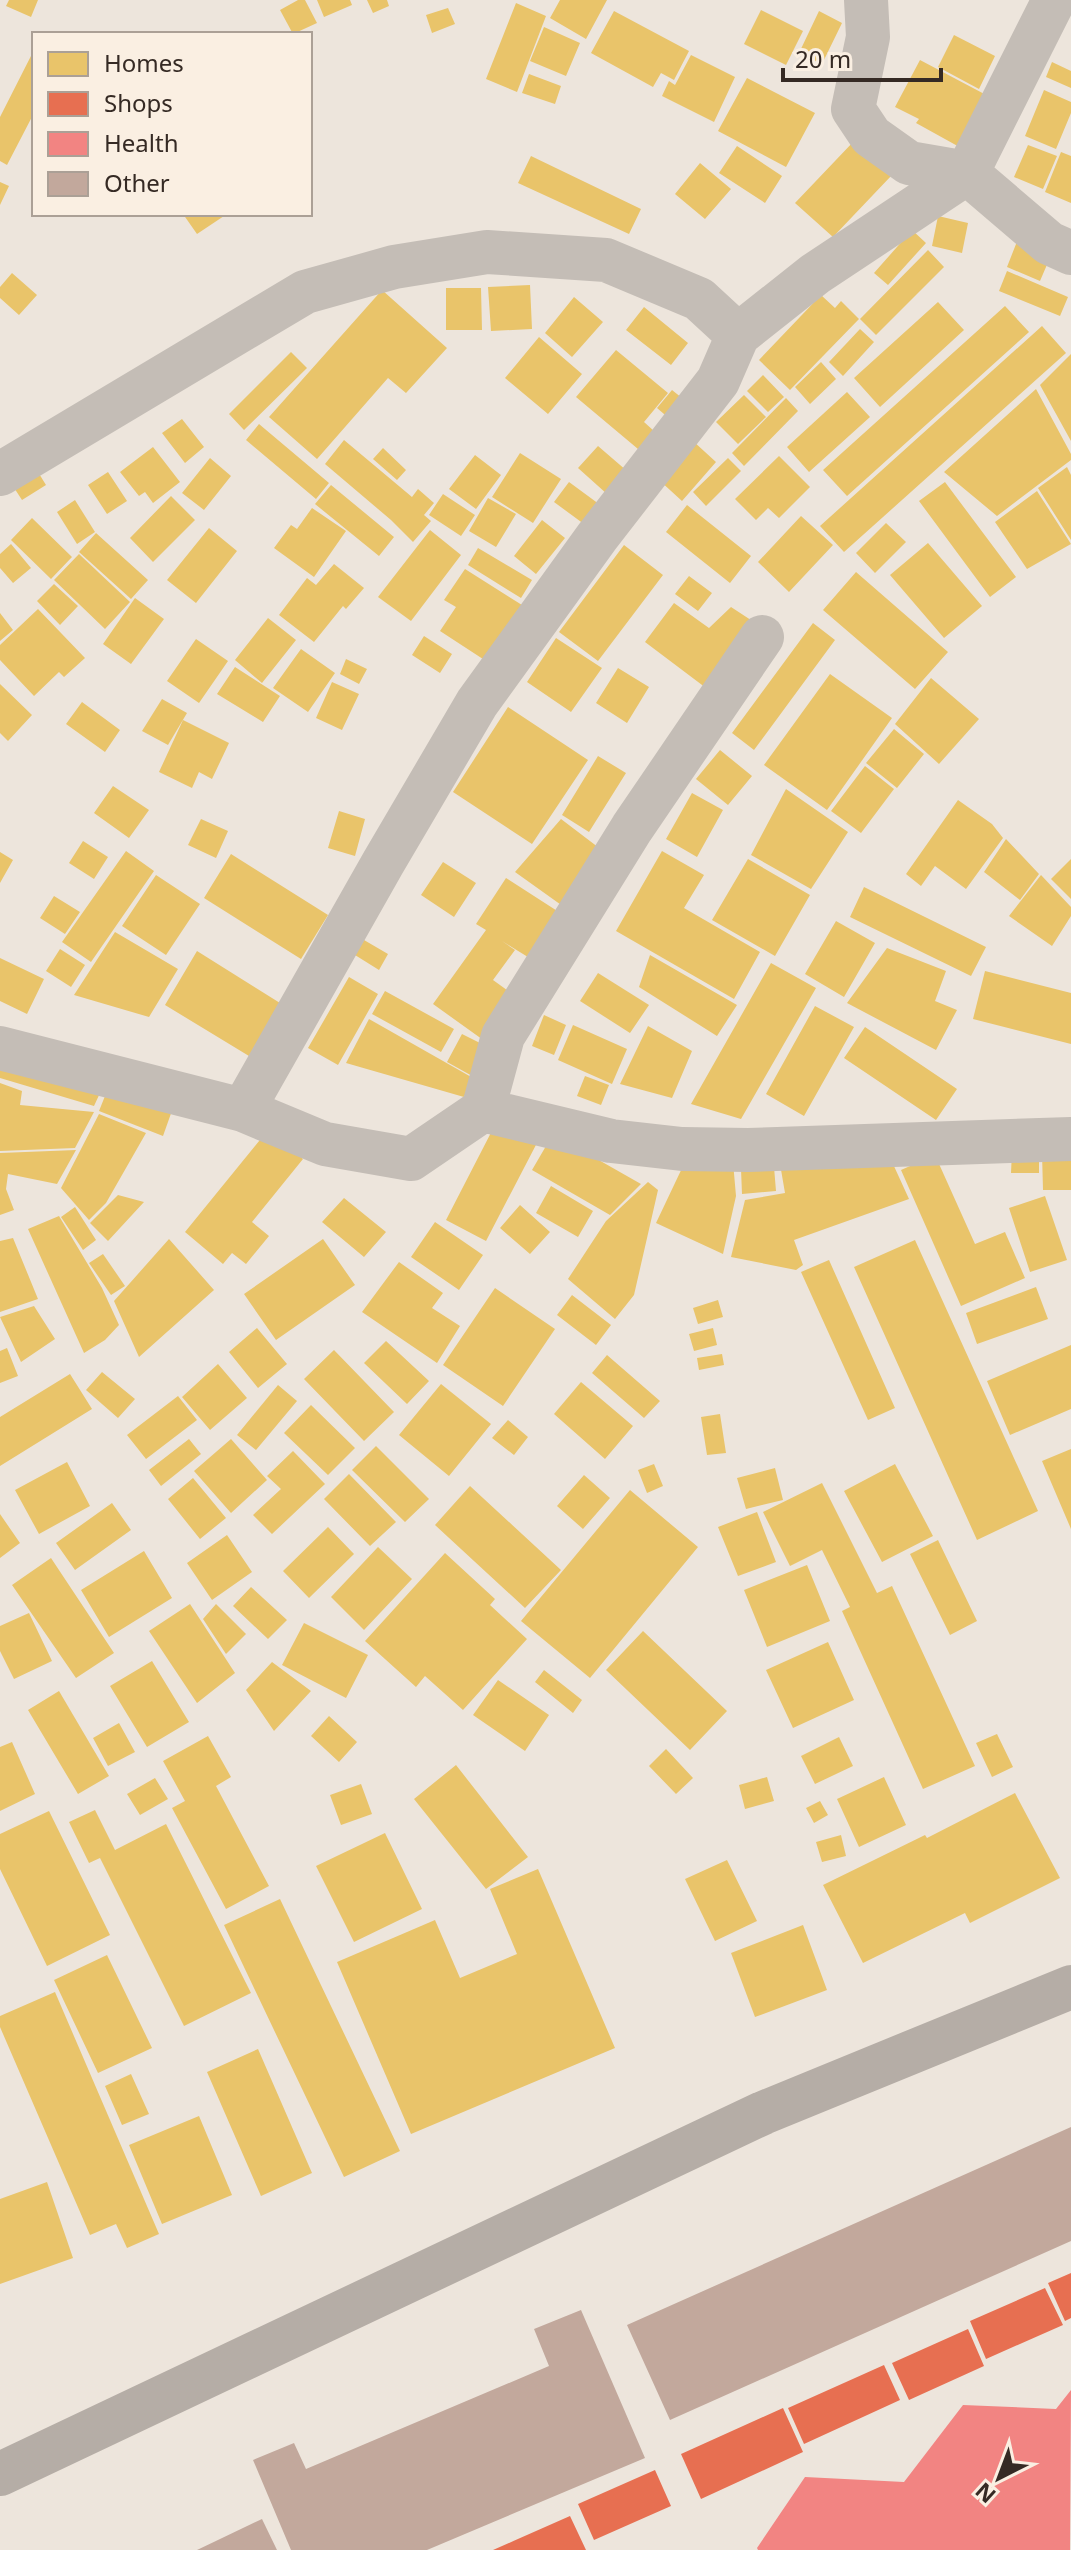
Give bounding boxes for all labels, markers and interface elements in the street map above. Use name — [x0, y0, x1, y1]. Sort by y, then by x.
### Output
legend — [32, 32, 312, 216]
scale bar — [783, 32, 941, 82]
text: 20 m — [795, 42, 851, 75]
text: Homes — [104, 46, 184, 79]
text: Shops — [104, 86, 173, 119]
text: Health — [104, 126, 178, 159]
text: Other — [104, 166, 170, 199]
north arrow — [959, 2438, 1039, 2518]
text: N — [968, 2476, 1002, 2511]

